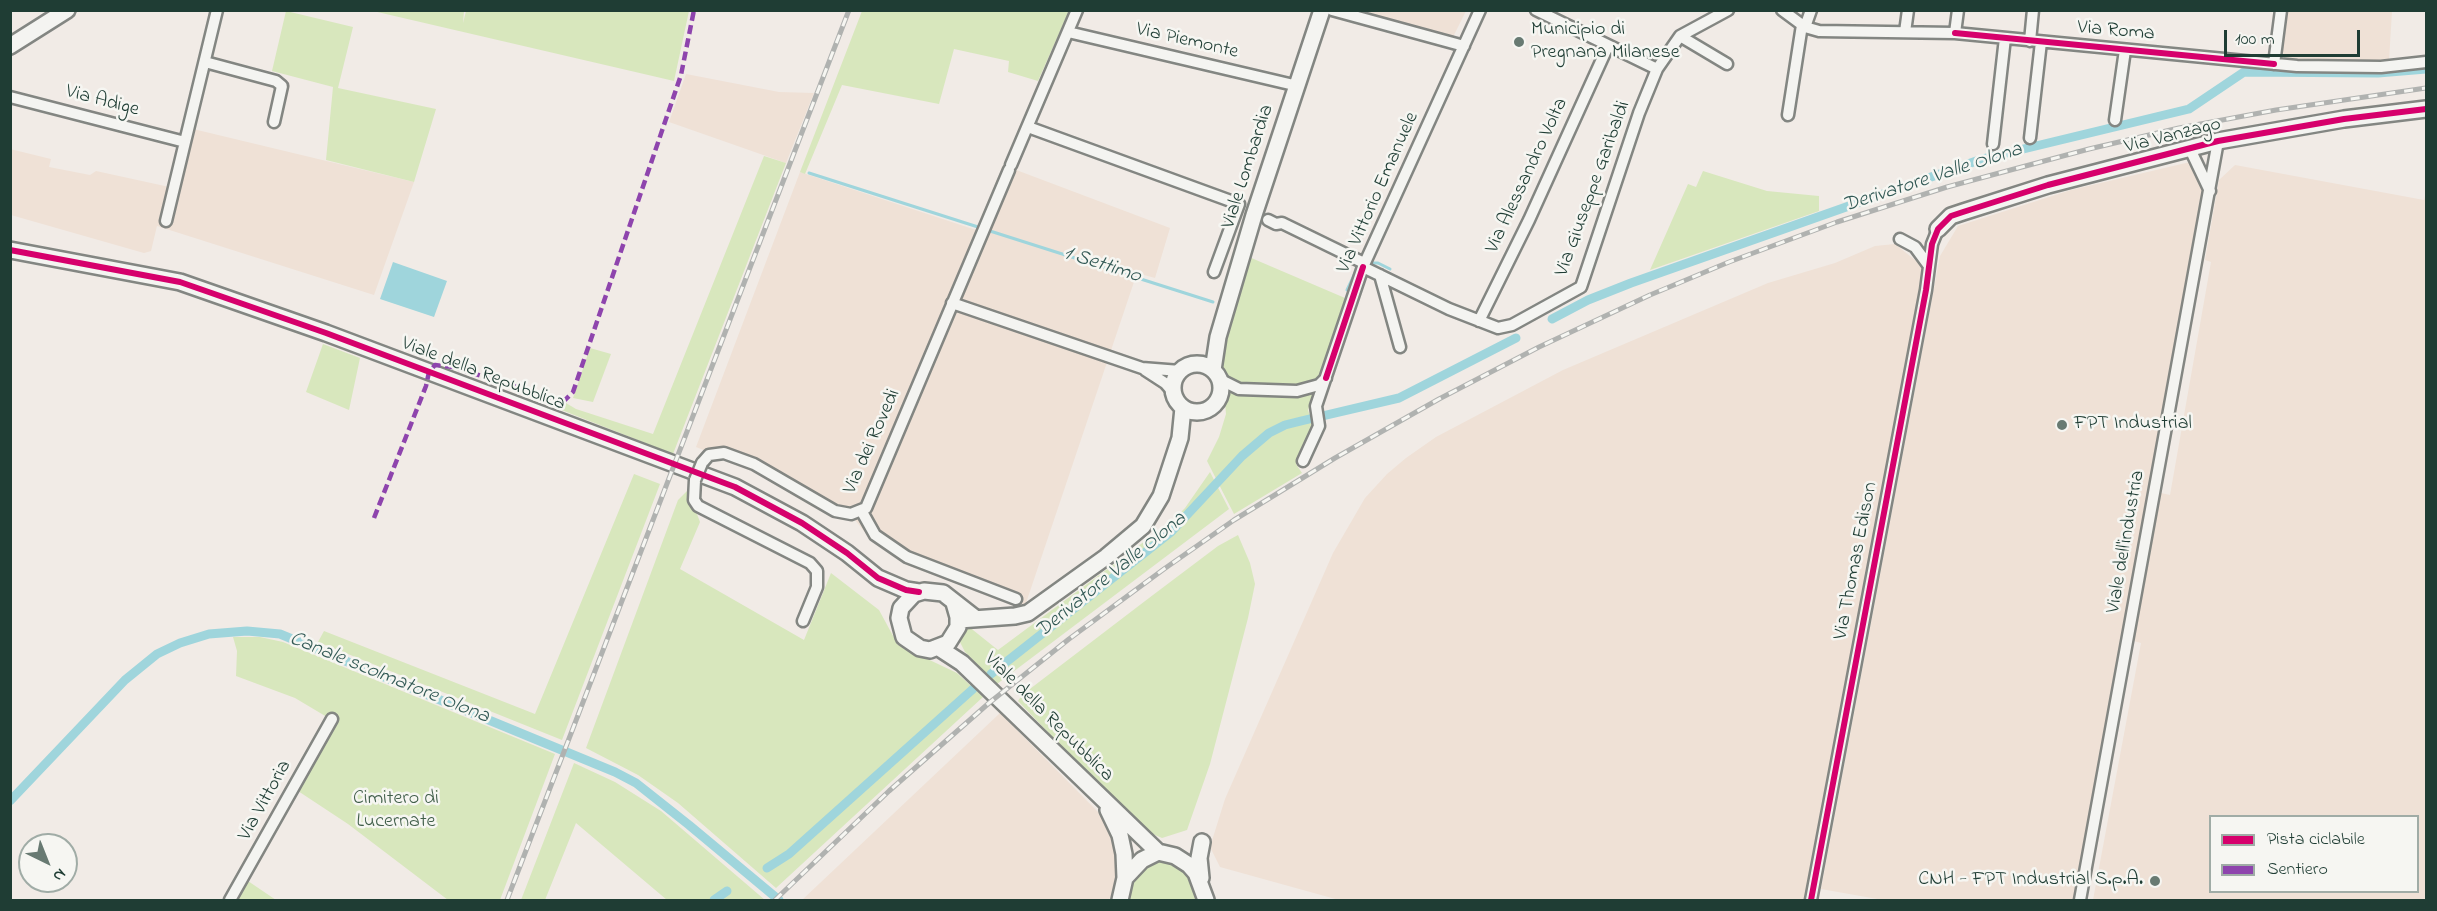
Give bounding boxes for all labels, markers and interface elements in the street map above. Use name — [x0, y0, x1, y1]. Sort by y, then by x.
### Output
street label: Via Roma — [2076, 17, 2156, 47]
scale bar — [2227, 18, 2364, 56]
street label: Via Piemonte — [1134, 19, 1240, 65]
place label: Municipio di Pregnana Milanese — [1531, 19, 1680, 66]
text: 100 m — [2235, 27, 2275, 53]
marker: Municipio di Pregnana Milanese — [1512, 35, 1526, 49]
street label: Via Adige — [63, 81, 141, 123]
street label: Via Alessandro Volta — [1482, 95, 1574, 257]
street label: Via Giuseppe Garibaldi — [1551, 98, 1637, 280]
street label: Viale Lombardia — [1218, 102, 1280, 232]
street label: Via Vittorio Emanuele — [1333, 109, 1425, 277]
street label: Via Vanzago — [2122, 113, 2224, 161]
water label: Derivatore Valle Olona — [1840, 138, 2026, 220]
water label: 1 Settimo — [1060, 242, 1144, 290]
street label: Viale della Repubblica — [398, 333, 568, 417]
street label: Via dei Rovedi — [839, 386, 907, 498]
place label: FPT Industrial — [2074, 413, 2192, 437]
marker: FPT Industrial — [2055, 418, 2069, 432]
street label: Viale dell'industria — [2103, 469, 2151, 615]
street label: Via Thomas Edison — [1830, 480, 1884, 642]
water label: Derivatore Valle Olona — [1032, 508, 1192, 644]
water label: Canale scolmatore Olona — [285, 627, 493, 731]
street label: Viale della Repubblica — [978, 648, 1118, 788]
street label: Via Vittoria — [234, 757, 298, 845]
park label: Cimitero di Lucernate — [353, 788, 439, 835]
legend — [2209, 815, 2419, 893]
text: Pista ciclabile — [2267, 827, 2365, 853]
north arrow — [18, 833, 78, 893]
text: Sentiero — [2267, 857, 2328, 883]
text: N — [47, 862, 71, 887]
place label: CNH - FPT Industrial S.p.A. — [1918, 869, 2143, 893]
marker: CNH - FPT Industrial S.p.A. — [2148, 874, 2162, 888]

